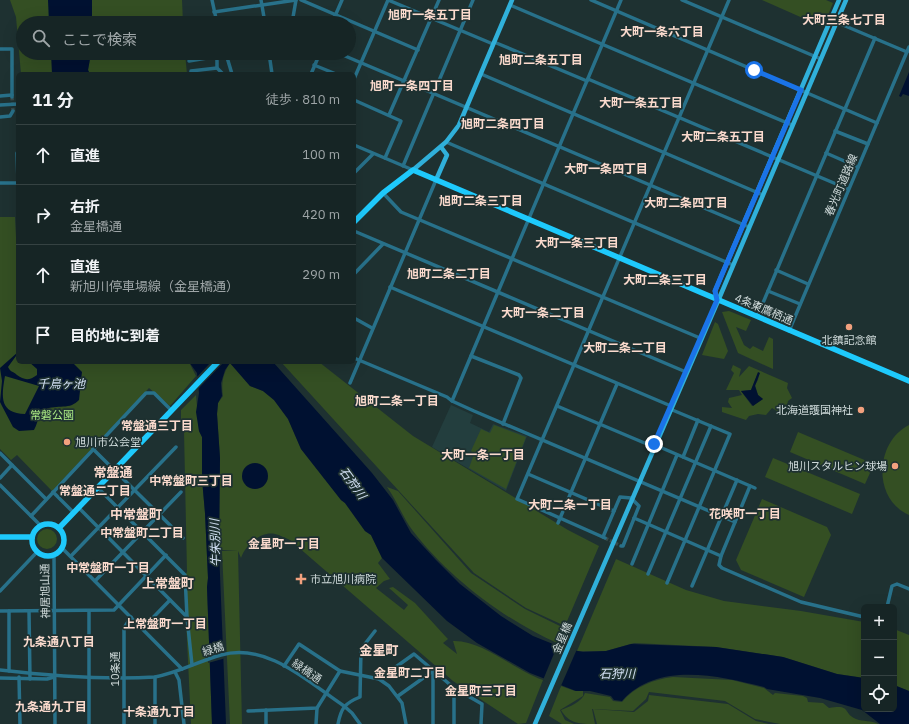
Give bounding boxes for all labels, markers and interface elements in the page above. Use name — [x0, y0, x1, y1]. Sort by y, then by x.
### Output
district label: 旭町一条五丁目 — [388, 7, 472, 22]
district label: 大町三条七丁目 — [802, 12, 886, 27]
search box — [16, 16, 356, 60]
district label: 大町一条六丁目 — [620, 24, 704, 39]
icon: search — [30, 27, 52, 49]
text: ここで検索 — [62, 30, 137, 49]
district label: 旭町二条五丁目 — [499, 52, 583, 67]
route start — [745, 61, 763, 79]
district label: 旭町一条四丁目 — [370, 78, 454, 93]
text: 11 分 — [32, 89, 73, 111]
text: 徒歩 · 810 m — [266, 91, 340, 108]
district label: 大町一条五丁目 — [599, 95, 683, 110]
district label: 旭町二条四丁目 — [461, 116, 545, 131]
district label: 大町二条五丁目 — [681, 129, 765, 144]
icon: ahead — [32, 144, 54, 166]
text: 直進 — [70, 146, 100, 165]
text: 100 m — [302, 146, 340, 163]
street label: 春光町道路線 — [822, 152, 860, 218]
district label: 大町一条四丁目 — [564, 161, 648, 176]
district label: 旭町二条三丁目 — [439, 193, 523, 208]
district label: 大町二条四丁目 — [644, 195, 728, 210]
text: 右折 — [70, 197, 100, 216]
icon: right — [32, 204, 54, 226]
text: 420 m — [302, 206, 340, 223]
text: 金星橋通 — [70, 218, 122, 235]
district label: 大町一条三丁目 — [535, 235, 619, 250]
text: 直進 — [70, 257, 100, 276]
icon: ahead — [32, 264, 54, 286]
text: 290 m — [302, 266, 340, 283]
district label: 旭町二条二丁目 — [407, 266, 491, 281]
district label: 大町二条三丁目 — [623, 272, 707, 287]
text: 新旭川停車場線（金星橋通） — [70, 278, 239, 295]
street label: 4条東鷹栖通 — [733, 291, 795, 327]
district label: 大町一条二丁目 — [501, 305, 585, 320]
marker: 北鎮記念館 — [844, 322, 854, 332]
icon: arrive — [32, 324, 54, 346]
text: 目的地に到着 — [70, 326, 160, 345]
place label: 北鎮記念館 — [822, 333, 877, 347]
district label: 大町二条二丁目 — [583, 340, 667, 355]
water label: 千鳥ヶ池 — [37, 376, 86, 391]
district label: 旭町二条一丁目 — [355, 393, 439, 408]
place label: 北海道護国神社 — [776, 403, 853, 417]
marker: 北海道護国神社 — [856, 405, 866, 415]
park label: 常磐公園 — [30, 408, 74, 422]
district label: 常盤通三丁目 — [121, 418, 193, 433]
place label: 旭川市公会堂 — [75, 435, 141, 449]
route end — [645, 435, 663, 453]
marker: 旭川市公会堂 — [62, 437, 72, 447]
district label: 大町一条一丁目 — [441, 447, 525, 462]
place label: 旭川スタルヒン球場 — [788, 459, 887, 473]
marker: 旭川スタルヒン球場 — [890, 461, 900, 471]
district label: 常盤通 — [93, 464, 133, 481]
water label: 石狩川 — [336, 464, 371, 504]
district label: 中常盤町三丁目 — [149, 473, 233, 488]
district label: 常盤通二丁目 — [59, 483, 131, 498]
district label: 大町二条一丁目 — [528, 497, 612, 512]
district label: 中常盤町 — [110, 506, 162, 523]
district label: 花咲町一丁目 — [709, 506, 781, 521]
water label: 牛朱別川 — [207, 517, 223, 567]
district label: 中常盤町二丁目 — [100, 525, 184, 540]
district label: 金星町一丁目 — [248, 536, 320, 551]
district label: 中常盤町一丁目 — [66, 560, 150, 575]
street label: 神居旭山通 — [38, 563, 52, 619]
place label: 市立旭川病院 — [310, 572, 376, 586]
marker: 市立旭川病院 — [295, 573, 307, 585]
district label: 上常盤町 — [142, 575, 194, 592]
map controls — [861, 604, 897, 712]
button: + — [861, 604, 897, 640]
district label: 上常盤町一丁目 — [123, 616, 207, 631]
street label: 金星橋 — [549, 620, 575, 656]
district label: 九条通八丁目 — [23, 634, 95, 649]
street label: 緑橋 — [200, 639, 226, 659]
button: − — [861, 640, 897, 676]
district label: 金星町 — [359, 642, 399, 659]
street label: 10条通 — [108, 651, 122, 687]
street label: 緑橋通 — [289, 656, 325, 686]
district label: 金星町二丁目 — [374, 665, 446, 680]
water label: 石狩川 — [599, 666, 637, 681]
button: locate — [861, 676, 897, 712]
district label: 金星町三丁目 — [445, 683, 517, 698]
district label: 九条通九丁目 — [15, 699, 87, 714]
district label: 十条通九丁目 — [123, 704, 195, 719]

